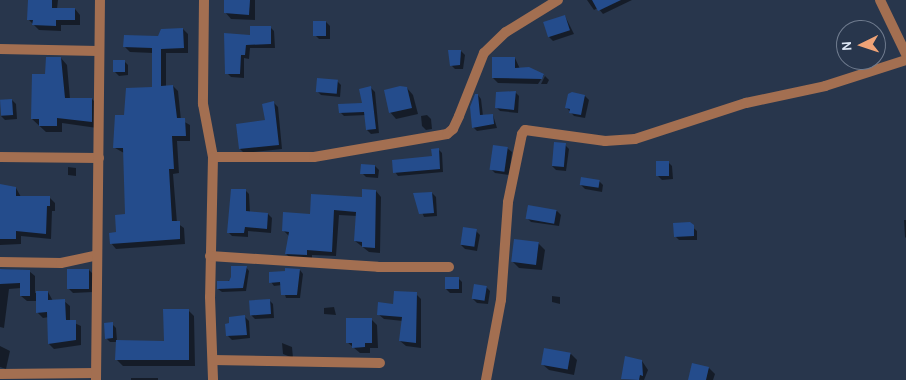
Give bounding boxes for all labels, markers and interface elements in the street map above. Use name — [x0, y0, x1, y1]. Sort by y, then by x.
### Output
north arrow — [836, 20, 886, 70]
text: N — [838, 40, 855, 52]

